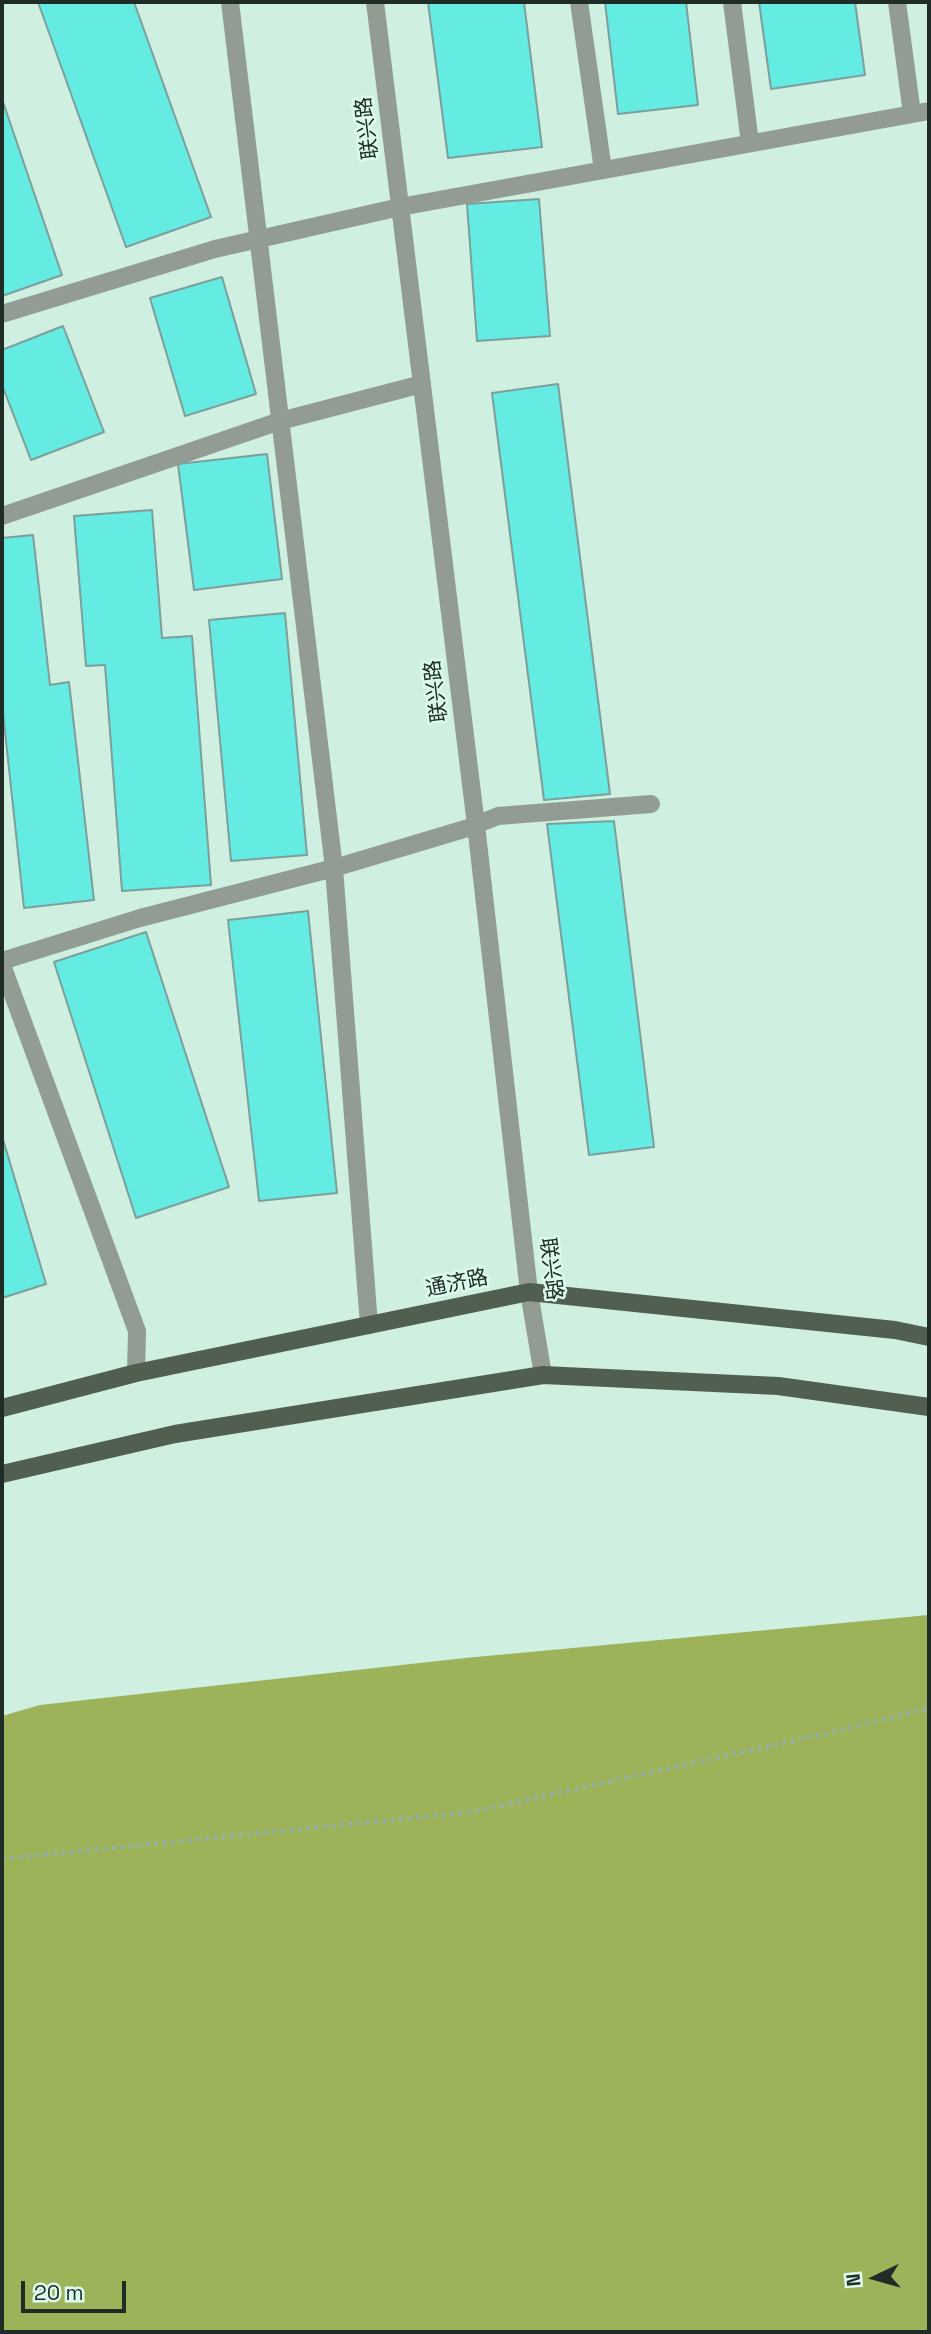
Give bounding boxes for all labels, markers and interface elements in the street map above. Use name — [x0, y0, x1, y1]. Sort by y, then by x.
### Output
street label: 联兴路 — [352, 95, 384, 161]
street label: 联兴路 — [421, 658, 453, 724]
street label: 联兴路 — [534, 1236, 566, 1302]
street label: 通济路 — [424, 1265, 490, 1303]
north arrow — [840, 2243, 910, 2313]
scale bar — [24, 2268, 130, 2312]
text: N — [841, 2272, 867, 2287]
text: 20 m — [34, 2279, 84, 2306]

